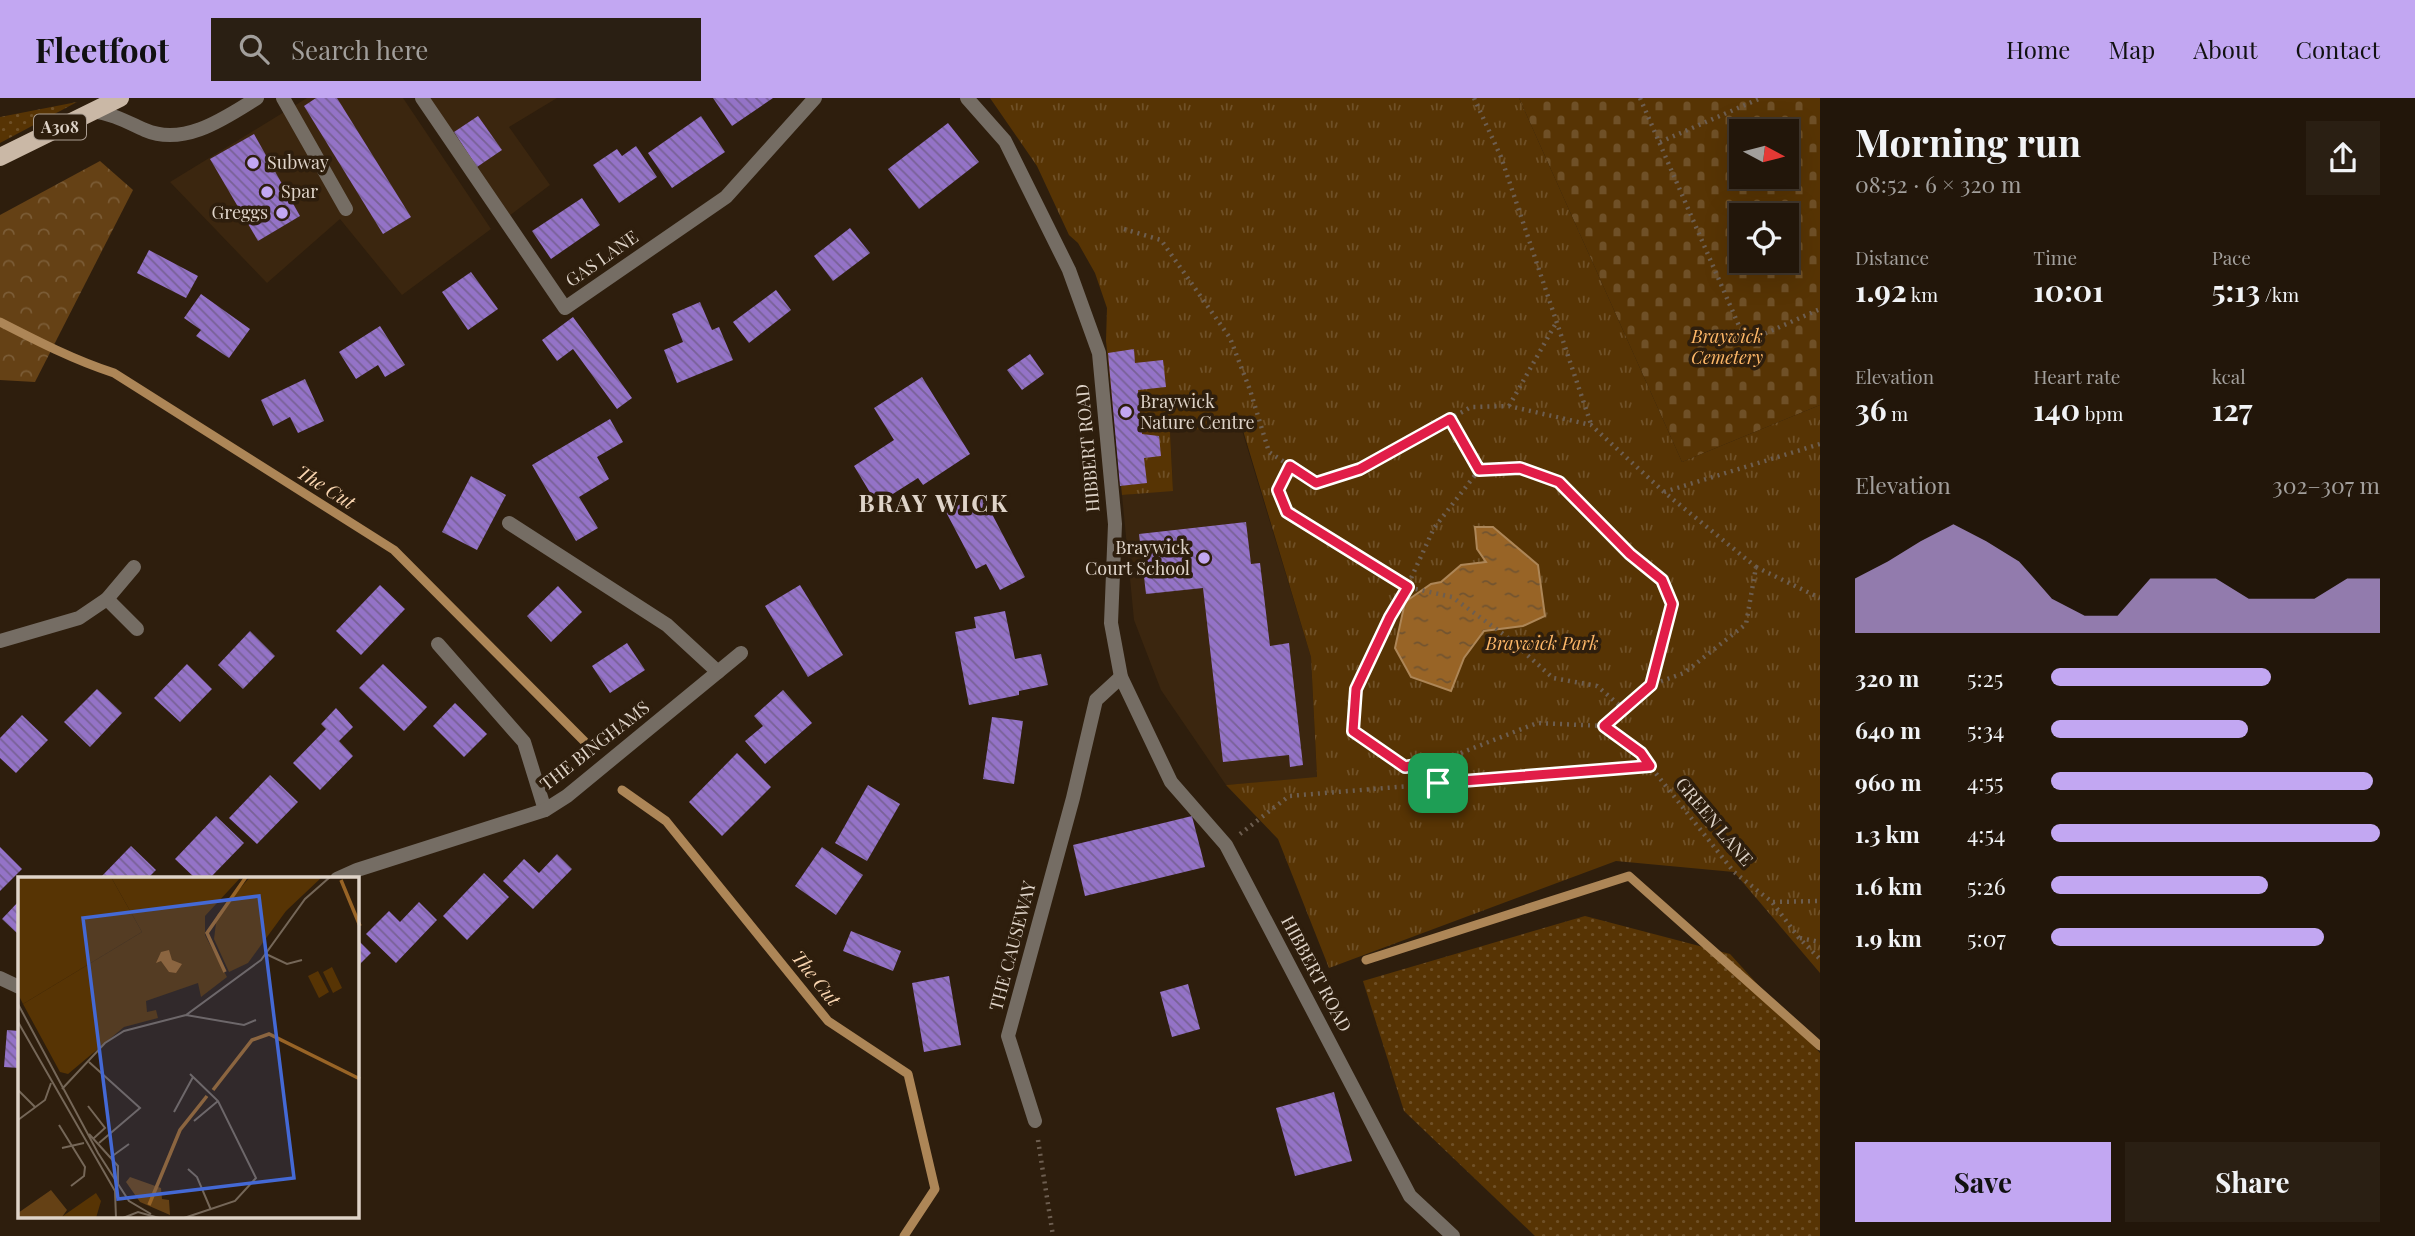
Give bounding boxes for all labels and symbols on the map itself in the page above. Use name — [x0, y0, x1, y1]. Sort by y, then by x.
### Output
road number: A308 — [34, 115, 86, 140]
north arrow — [1729, 119, 1799, 189]
place label: Subway — [267, 150, 329, 174]
marker: Subway — [245, 155, 261, 171]
place label: Spar — [281, 179, 318, 203]
marker: Spar — [259, 184, 275, 200]
place label: Greggs — [212, 200, 268, 224]
marker: Greggs — [274, 205, 290, 221]
street label: GAS LANE — [560, 224, 643, 292]
park label: Braywick Cemetery — [1690, 324, 1763, 369]
street label: HIBBERT ROAD — [1069, 383, 1105, 513]
place label: Braywick Nature Centre — [1140, 389, 1255, 434]
marker: Braywick Nature Centre — [1118, 404, 1134, 420]
water label: The Cut — [292, 458, 362, 515]
district label: BRAY WICK — [859, 486, 1009, 518]
place label: Braywick Court School — [1085, 535, 1190, 580]
marker: Braywick Court School — [1196, 550, 1212, 566]
park label: Braywick Park — [1485, 631, 1598, 655]
street label: THE BINGHAMS — [535, 695, 654, 796]
pin — [1408, 753, 1468, 813]
street label: GREEN LANE — [1671, 772, 1759, 871]
inset map — [18, 877, 359, 1218]
street label: THE CAUSEWAY — [983, 878, 1041, 1013]
street label: HIBBERT ROAD — [1276, 911, 1358, 1036]
water label: The Cut — [786, 944, 848, 1012]

